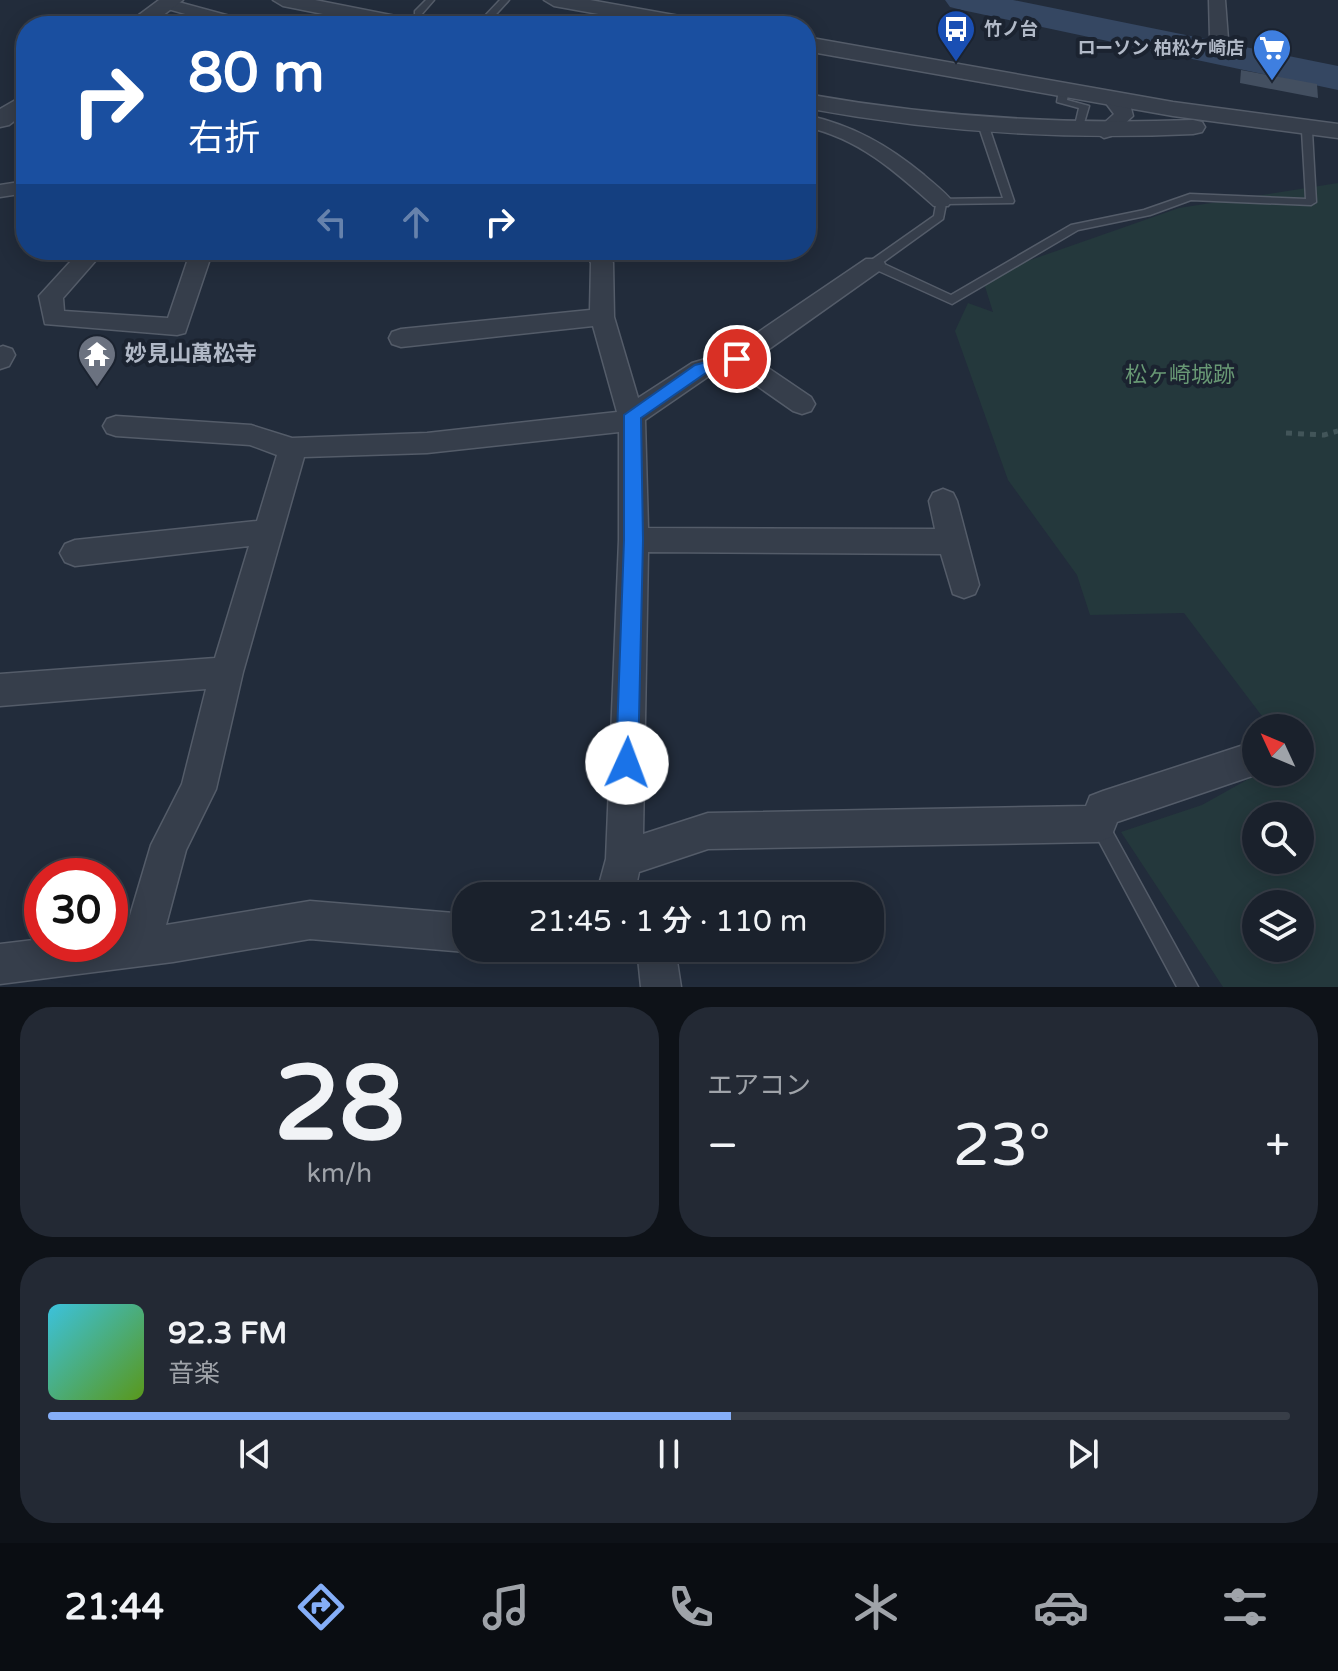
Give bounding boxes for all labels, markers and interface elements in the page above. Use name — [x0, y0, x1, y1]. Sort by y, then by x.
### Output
bus stop icon: 竹ノ台 — [935, 8, 977, 63]
place label: 竹ノ台 — [984, 18, 1038, 40]
supermarket icon: ローソン 柏松ケ崎店 — [1251, 27, 1293, 82]
place label: ローソン 柏松ケ崎店 — [1077, 37, 1244, 59]
text: 80 m — [188, 40, 324, 107]
icon: right — [56, 48, 160, 152]
text: 右折 — [188, 117, 260, 160]
icon: left — [310, 200, 354, 244]
icon: ahead — [394, 200, 438, 244]
icon: right — [478, 200, 522, 244]
pin — [703, 325, 771, 393]
temple icon: 妙見山萬松寺 — [76, 333, 118, 388]
icon: arrive — [715, 337, 759, 381]
place label: 妙見山萬松寺 — [125, 341, 257, 367]
park label: 松ヶ崎城跡 — [1125, 362, 1235, 388]
north arrow — [1242, 714, 1314, 786]
map controls — [1242, 714, 1314, 962]
position arrow — [585, 721, 669, 805]
button: search — [1242, 802, 1314, 874]
speed limit sign: 30 — [24, 858, 128, 962]
button: layers — [1242, 890, 1314, 962]
text: 21:45 · 1 分 · 110 m — [529, 903, 807, 940]
text: 28 — [274, 1043, 405, 1168]
text: エアコン — [707, 1070, 811, 1101]
text: 23° — [953, 1110, 1051, 1182]
text: − — [707, 1120, 738, 1173]
text: + — [1265, 1120, 1290, 1173]
text: km/h — [307, 1158, 372, 1189]
text: 92.3 FM — [168, 1315, 287, 1352]
text: 音楽 — [168, 1358, 220, 1389]
icon: previous — [233, 1432, 277, 1476]
icon: pause — [647, 1432, 691, 1476]
icon: next — [1061, 1432, 1105, 1476]
icon: directions — [293, 1579, 349, 1635]
icon: music — [478, 1579, 534, 1635]
icon: phone — [663, 1579, 719, 1635]
icon: climate — [848, 1579, 904, 1635]
icon: car — [1033, 1579, 1089, 1635]
icon: filters — [1217, 1579, 1273, 1635]
text: 21:44 — [64, 1586, 164, 1629]

